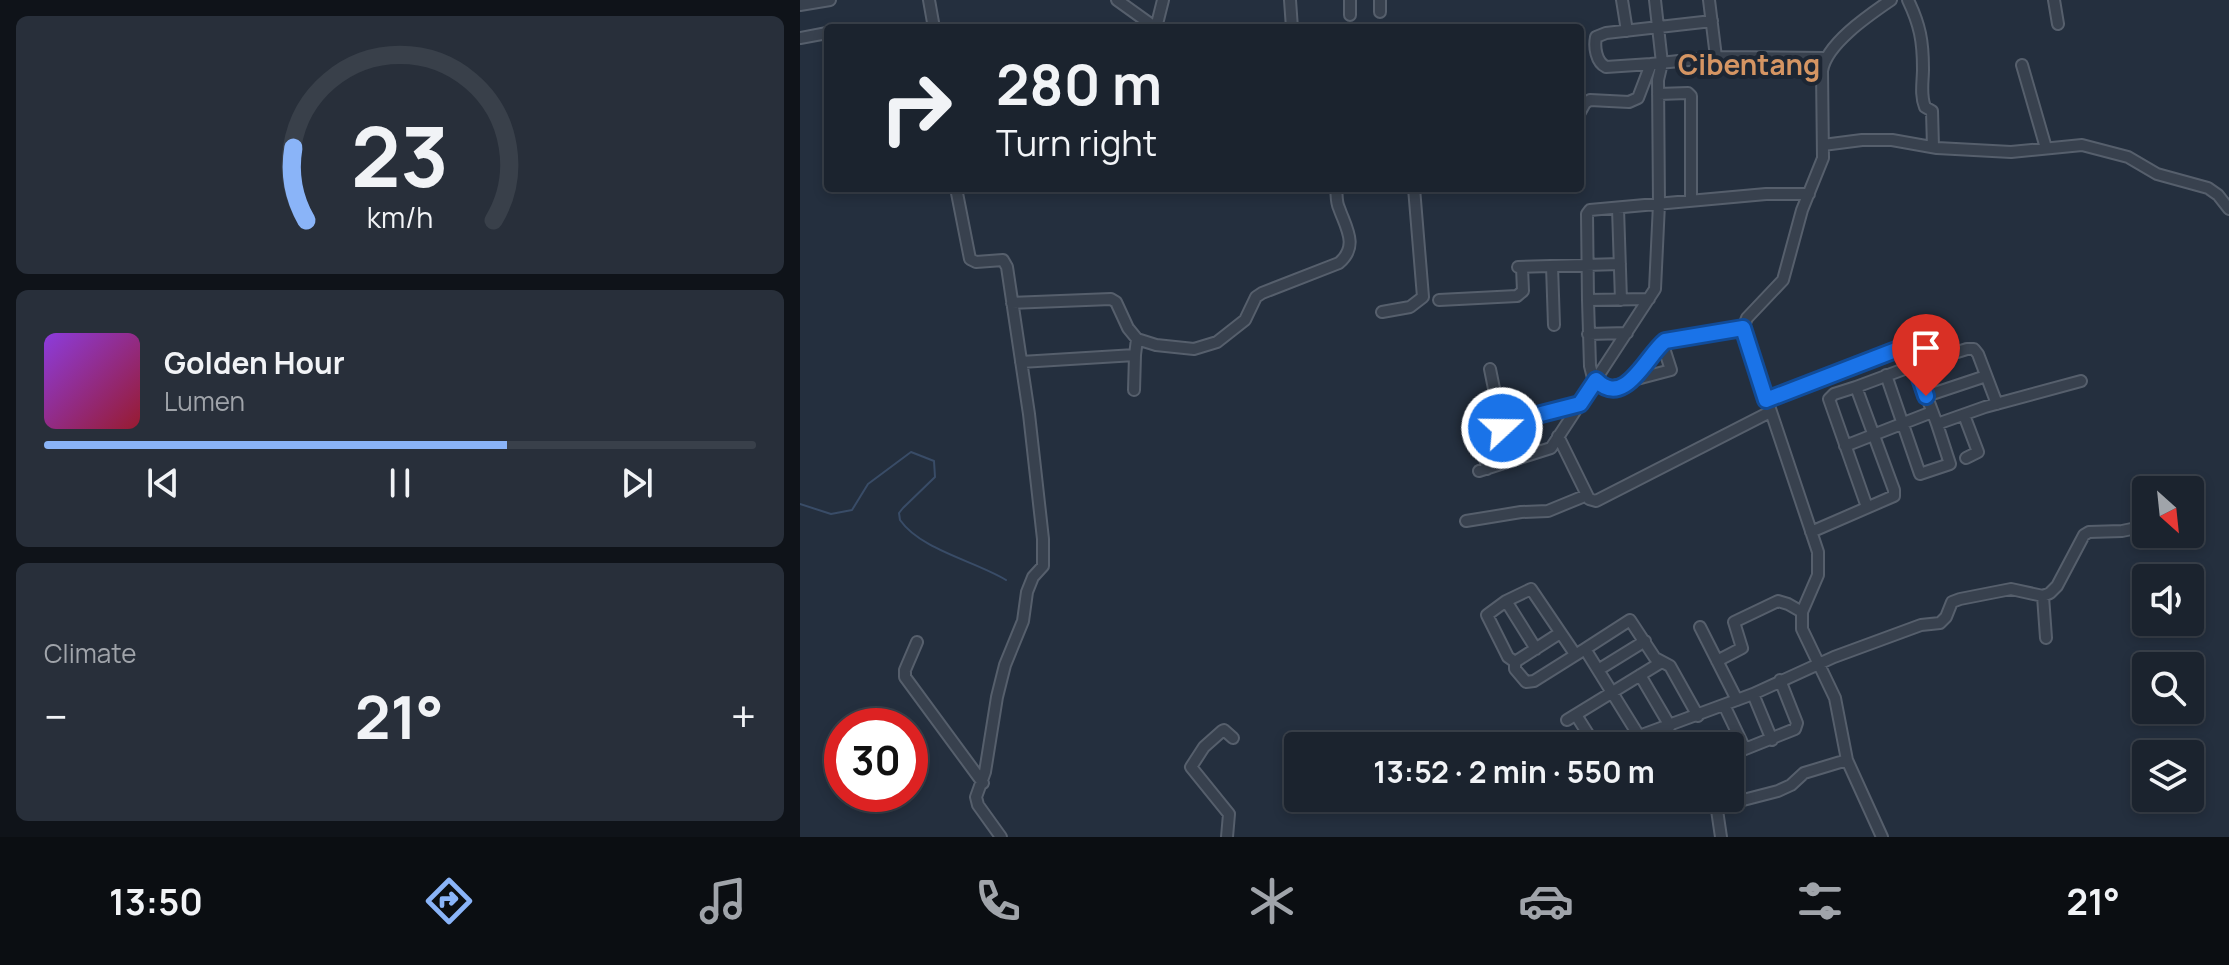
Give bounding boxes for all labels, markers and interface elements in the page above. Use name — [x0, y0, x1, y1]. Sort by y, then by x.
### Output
text: 280 m — [996, 45, 1162, 122]
district label: Cibentang — [1678, 45, 1820, 83]
icon: right — [864, 56, 968, 160]
text: 23 — [351, 97, 449, 211]
text: Turn right — [996, 118, 1157, 167]
text: km/h — [367, 198, 433, 237]
pin — [1892, 314, 1960, 396]
icon: arrive — [1904, 326, 1948, 370]
text: Golden Hour — [164, 342, 345, 383]
text: Lumen — [164, 383, 245, 419]
position arrow — [1460, 386, 1544, 470]
icon: previous — [141, 461, 185, 505]
icon: pause — [378, 461, 422, 505]
icon: next — [615, 461, 659, 505]
north arrow — [2132, 476, 2204, 548]
map controls — [2132, 476, 2204, 812]
button: sound — [2132, 564, 2204, 636]
text: Climate — [44, 635, 136, 671]
button: search — [2132, 652, 2204, 724]
text: 21° — [355, 675, 444, 757]
text: − — [44, 686, 68, 746]
text: + — [731, 686, 756, 746]
speed limit sign: 30 — [824, 708, 928, 812]
button: layers — [2132, 740, 2204, 812]
text: 13:52 · 2 min · 550 m — [1373, 751, 1655, 792]
icon: directions — [421, 873, 477, 929]
icon: music — [695, 873, 751, 929]
icon: phone — [970, 873, 1026, 929]
icon: climate — [1244, 873, 1300, 929]
icon: car — [1518, 873, 1574, 929]
icon: filters — [1792, 873, 1848, 929]
text: 13:50 — [109, 877, 203, 926]
text: 21° — [2066, 877, 2120, 926]

